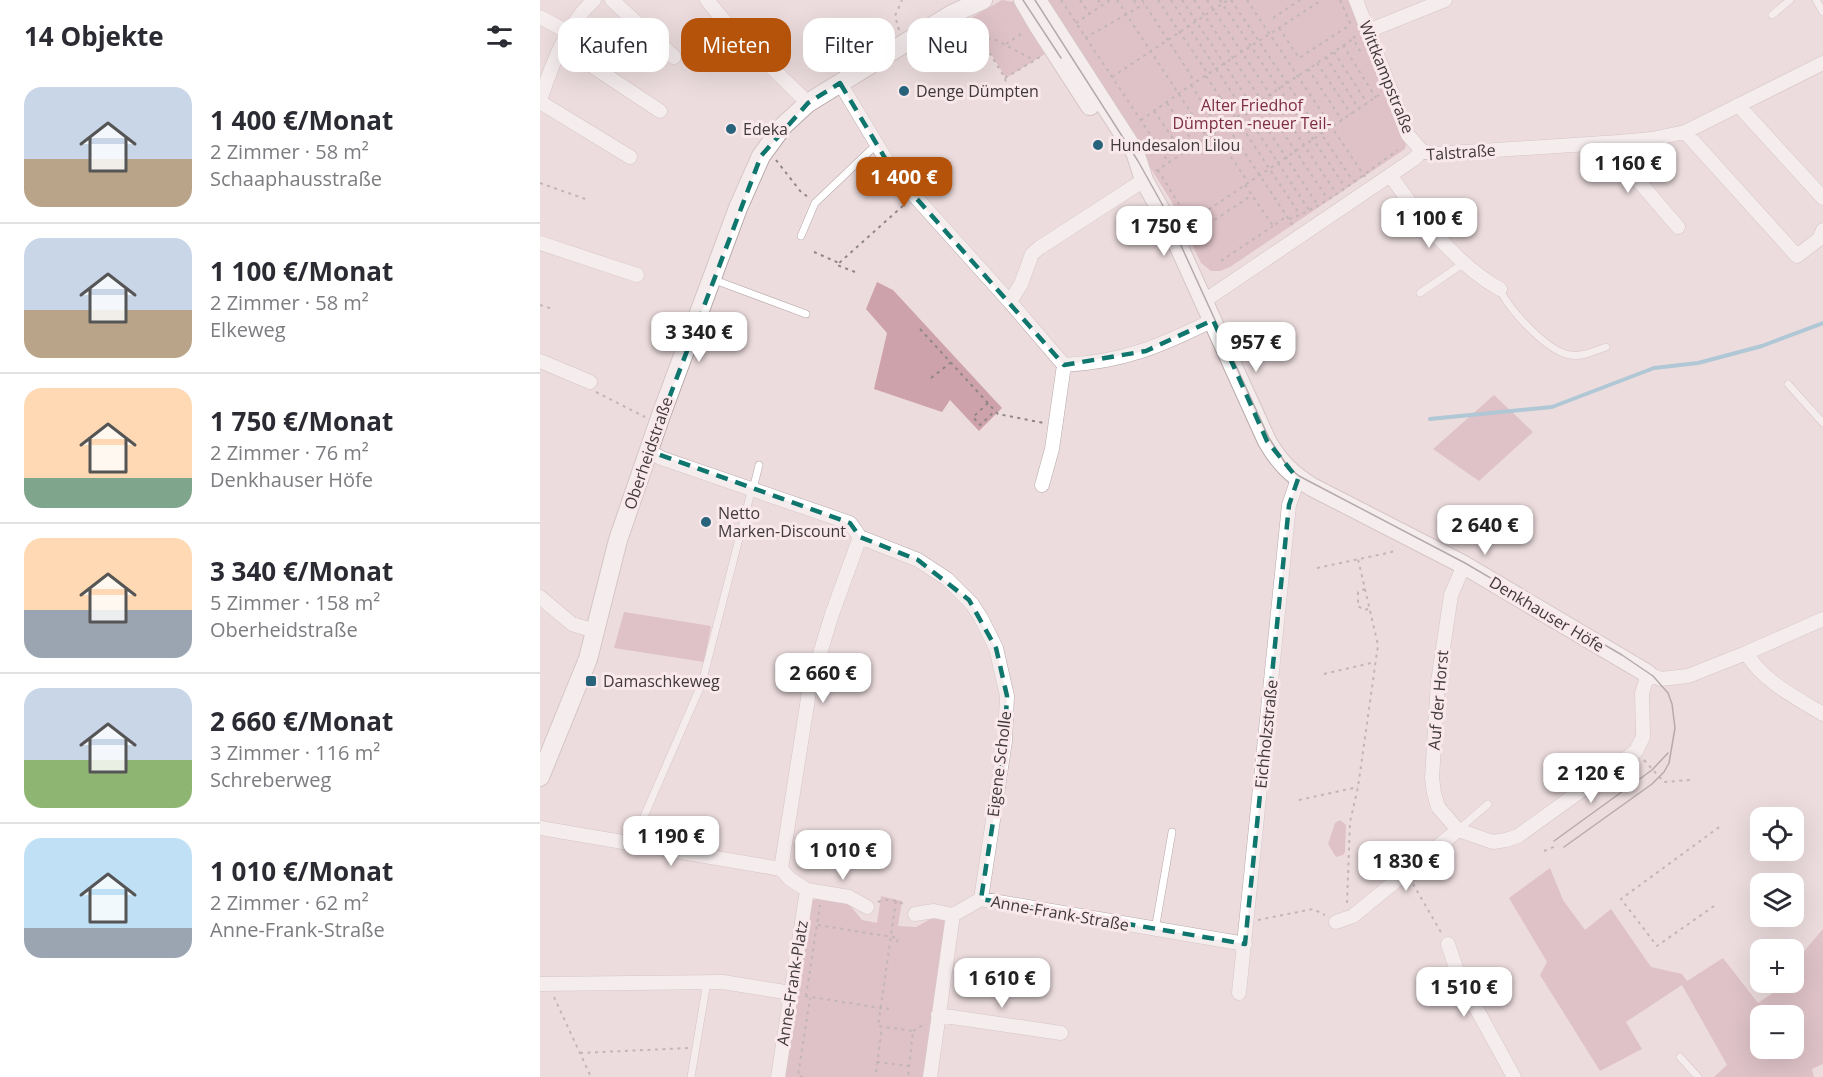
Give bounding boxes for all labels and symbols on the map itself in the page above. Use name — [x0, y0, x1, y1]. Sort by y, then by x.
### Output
street label: Wittkampstraße — [1354, 17, 1420, 137]
place label: Denge Dümpten — [916, 80, 1039, 102]
marker: Denge Dümpten — [897, 84, 911, 98]
park label: Alter Friedhof Dümpten -neuer Teil- — [1172, 94, 1332, 134]
place label: Edeka — [743, 118, 788, 140]
marker: Edeka — [724, 122, 738, 136]
place label: Hundesalon Lilou — [1110, 134, 1240, 156]
marker: Hundesalon Lilou — [1091, 138, 1105, 152]
street label: Talstraße — [1426, 139, 1496, 165]
pin: 1 160 € — [1573, 143, 1683, 194]
pin: 1 400 € — [849, 157, 959, 208]
pin: 1 100 € — [1374, 198, 1484, 249]
pin: 1 750 € — [1109, 206, 1219, 257]
pin: 3 340 € — [644, 312, 754, 363]
pin: 957 € — [1214, 322, 1298, 373]
street label: Oberheidstraße — [618, 394, 678, 512]
place label: Netto Marken-Discount — [718, 502, 846, 542]
pin: 2 640 € — [1430, 505, 1540, 556]
marker: Netto Marken-Discount — [699, 515, 713, 529]
street label: Denkhauser Höfe — [1485, 571, 1609, 657]
street label: Auf der Horst — [1423, 649, 1453, 751]
pin: 2 660 € — [768, 653, 878, 704]
place label: Damaschkeweg — [603, 670, 720, 692]
marker: Damaschkeweg — [584, 674, 598, 688]
street label: Eichholzstraße — [1249, 679, 1283, 789]
street label: Eigene Scholle — [982, 710, 1016, 818]
pin: 2 120 € — [1536, 753, 1646, 804]
pin: 1 190 € — [616, 816, 726, 867]
pin: 1 010 € — [788, 830, 898, 881]
pin: 1 830 € — [1351, 841, 1461, 892]
street label: Anne-Frank-Straße — [989, 890, 1131, 936]
street label: Anne-Frank-Platz — [771, 919, 813, 1047]
pin: 1 610 € — [947, 958, 1057, 1009]
pin: 1 510 € — [1409, 967, 1519, 1018]

